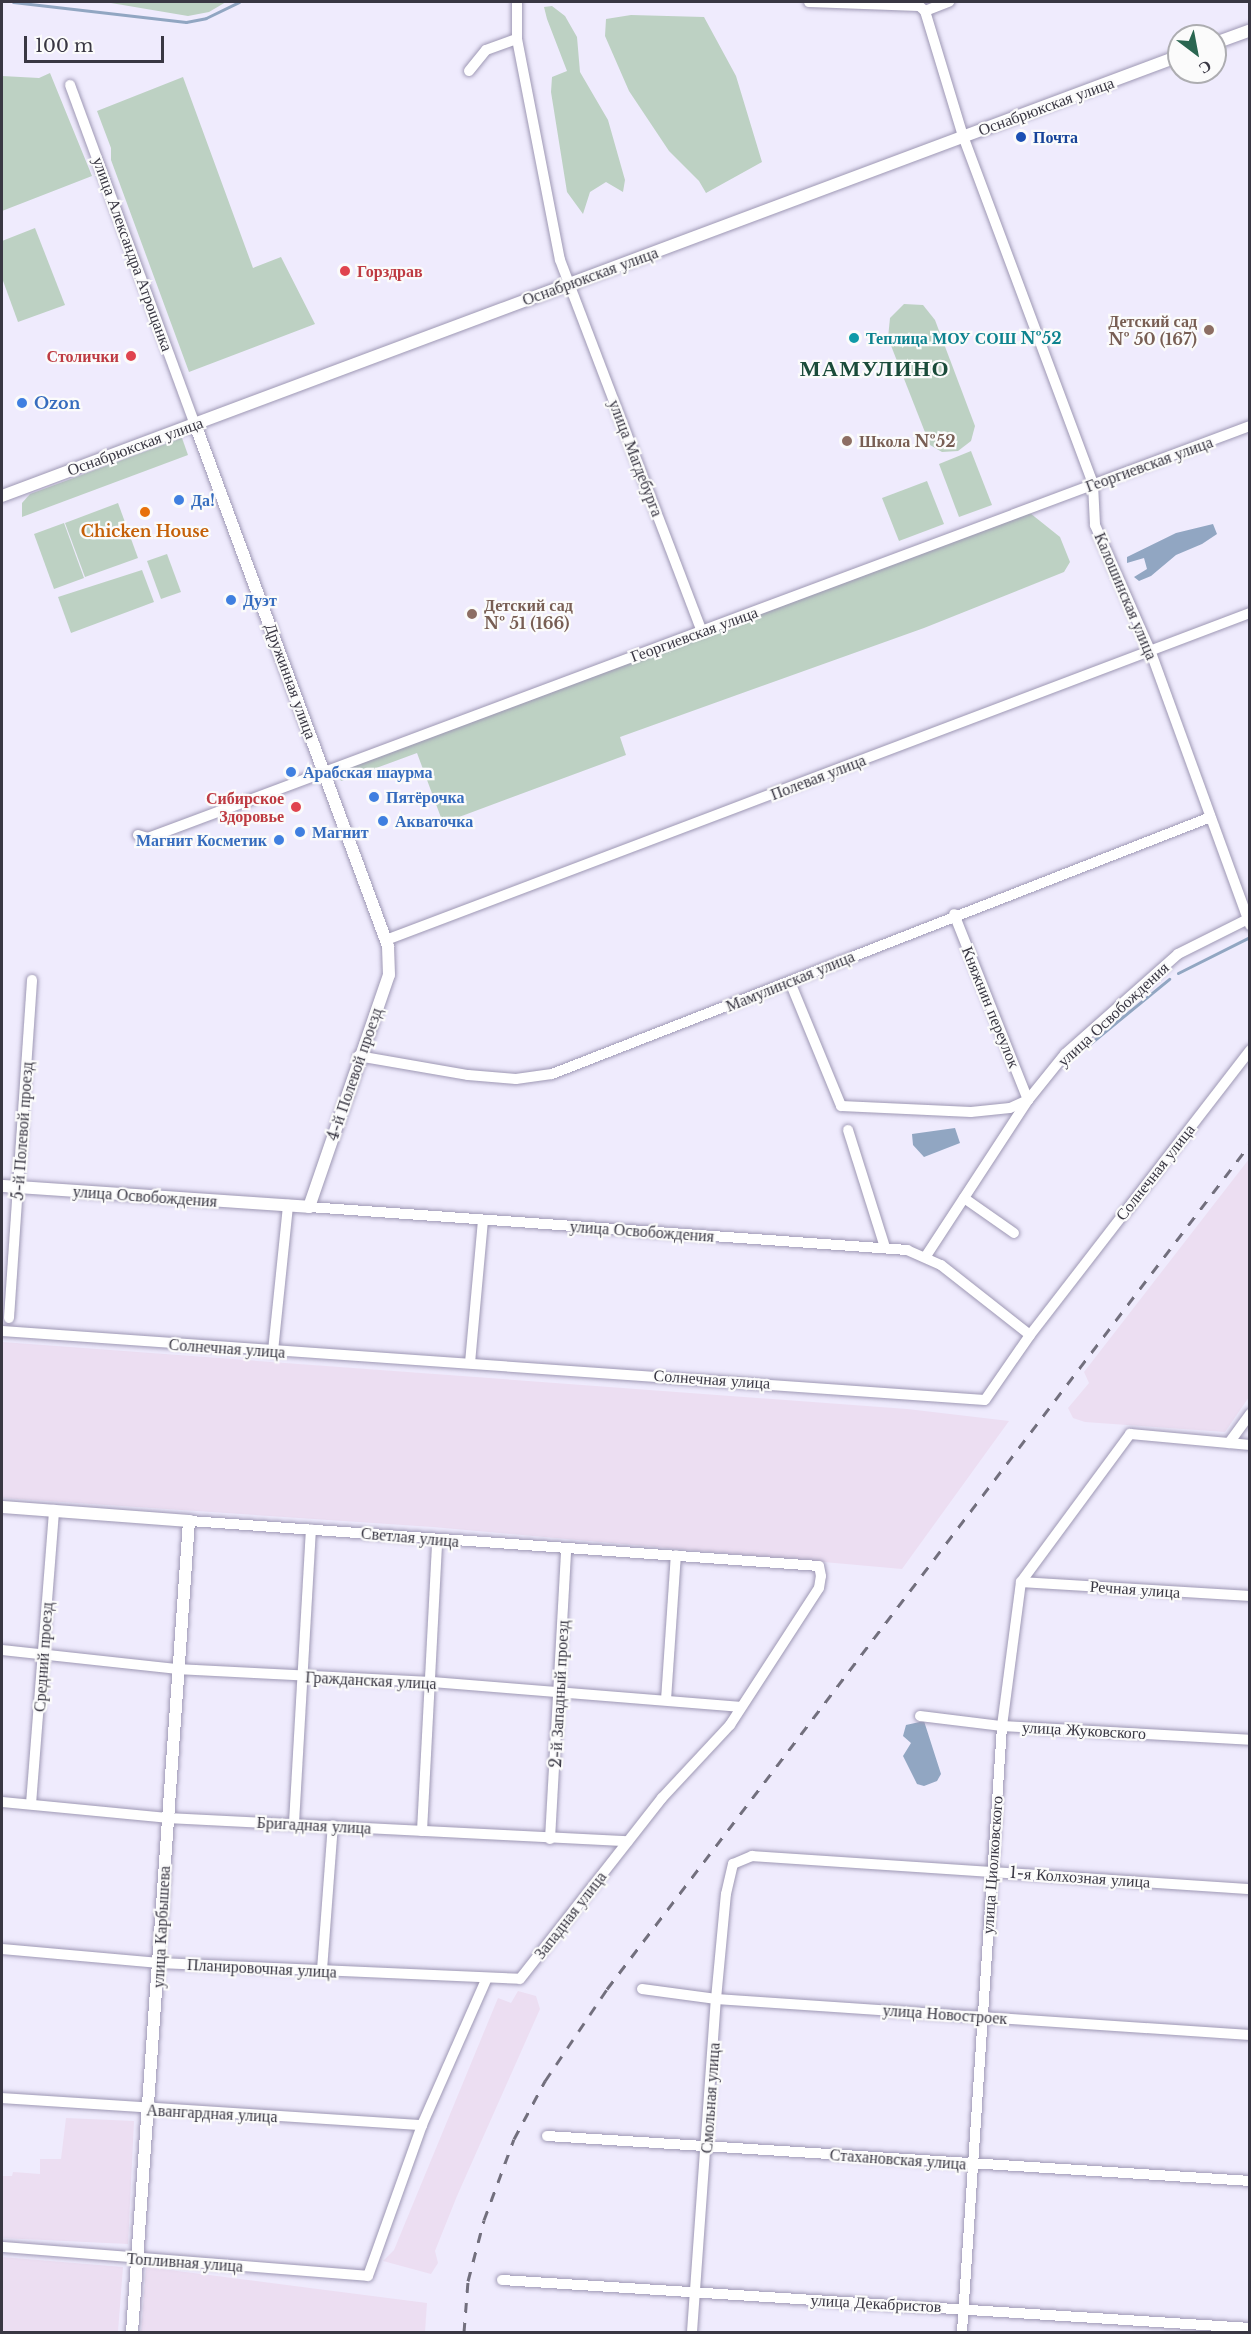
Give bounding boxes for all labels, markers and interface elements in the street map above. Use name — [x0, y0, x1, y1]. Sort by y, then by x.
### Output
scale bar — [27, 24, 166, 62]
north arrow — [1167, 24, 1227, 84]
text: 100 m — [35, 35, 93, 57]
text: С — [1195, 56, 1216, 79]
street label: Оснабрюкская улица — [976, 73, 1116, 139]
place label: Почта — [1033, 127, 1078, 147]
marker: Почта — [1014, 130, 1028, 144]
street label: улица Александра Атрощанка — [89, 154, 177, 354]
street label: Оснабрюкская улица — [520, 243, 660, 309]
place label: Горздрав — [357, 261, 423, 281]
marker: Горздрав — [338, 264, 352, 278]
place label: Детский сад № 50 (167) — [1108, 311, 1197, 349]
marker: Детский сад № 50 (167) — [1202, 323, 1216, 337]
place label: Теплица МОУ СОШ №52 — [866, 328, 1062, 348]
marker: Теплица МОУ СОШ №52 — [847, 331, 861, 345]
place label: Столички — [47, 346, 119, 366]
marker: Столички — [124, 349, 138, 363]
district label: МАМУЛИНО — [800, 356, 950, 382]
place label: Ozon — [34, 393, 80, 413]
marker: Ozon — [15, 396, 29, 410]
street label: улица Магдебурга — [605, 397, 667, 519]
street label: Оснабрюкская улица — [65, 413, 205, 479]
place label: Школа №52 — [859, 431, 956, 451]
street label: Георгиевская улица — [1083, 432, 1215, 496]
marker: Школа №52 — [840, 434, 854, 448]
place label: Да! — [191, 490, 215, 510]
marker: Да! — [172, 493, 186, 507]
marker: Chicken House — [138, 505, 152, 519]
place label: Chicken House — [81, 521, 209, 541]
street label: Калошинская улица — [1091, 530, 1161, 662]
place label: Дуэт — [243, 590, 277, 610]
marker: Дуэт — [224, 593, 238, 607]
place label: Детский сад № 51 (166) — [484, 595, 573, 633]
street label: Георгиевская улица — [628, 602, 760, 666]
marker: Детский сад № 51 (166) — [465, 607, 479, 621]
street label: Дружинная улица — [261, 620, 321, 742]
street label: Полевая улица — [768, 750, 868, 804]
place label: Арабская шаурма — [303, 762, 433, 782]
marker: Арабская шаурма — [284, 765, 298, 779]
place label: Пятёрочка — [386, 787, 465, 807]
place label: Сибирское Здоровье — [206, 788, 284, 826]
marker: Пятёрочка — [367, 790, 381, 804]
marker: Сибирское Здоровье — [289, 800, 303, 814]
place label: Акваточка — [395, 811, 473, 831]
marker: Акваточка — [376, 814, 390, 828]
place label: Магнит — [312, 822, 369, 842]
marker: Магнит — [293, 825, 307, 839]
place label: Магнит Косметик — [136, 830, 267, 850]
marker: Магнит Косметик — [272, 833, 286, 847]
street label: Княжнин переулок — [958, 943, 1024, 1071]
street label: Мамулинская улица — [723, 946, 857, 1016]
street label: улица Освобождения — [1054, 958, 1172, 1070]
street label: 4-й Полевой проезд — [322, 1005, 386, 1143]
street label: 5-й Полевой проезд — [8, 1061, 36, 1201]
street label: Солнечная улица — [1111, 1120, 1199, 1224]
street label: улица Освобождения — [72, 1181, 218, 1211]
street label: улица Освобождения — [569, 1216, 715, 1246]
street label: Солнечная улица — [168, 1334, 286, 1362]
street label: Солнечная улица — [653, 1365, 771, 1393]
street label: Светлая улица — [360, 1523, 460, 1551]
street label: Речная улица — [1089, 1576, 1181, 1602]
street label: Средний проезд — [30, 1601, 56, 1713]
street label: 2-й Западный проезд — [546, 1620, 572, 1768]
street label: Гражданская улица — [305, 1667, 437, 1693]
street label: улица Жуковского — [1021, 1717, 1147, 1743]
street label: улица Циолковского — [978, 1795, 1006, 1935]
street label: Бригадная улица — [256, 1812, 372, 1838]
street label: 1-я Колхозная улица — [1009, 1863, 1151, 1891]
street label: улица Карбышева — [148, 1865, 174, 1989]
street label: Западная улица — [530, 1867, 610, 1963]
street label: Планировочная улица — [187, 1954, 337, 1982]
street label: улица Новостроек — [882, 2000, 1008, 2028]
street label: Смольная улица — [697, 2042, 723, 2154]
street label: Авангардная улица — [146, 2100, 278, 2126]
street label: Стахановская улица — [829, 2145, 967, 2173]
street label: Топливная улица — [126, 2248, 244, 2276]
street label: улица Декабристов — [810, 2290, 942, 2316]

